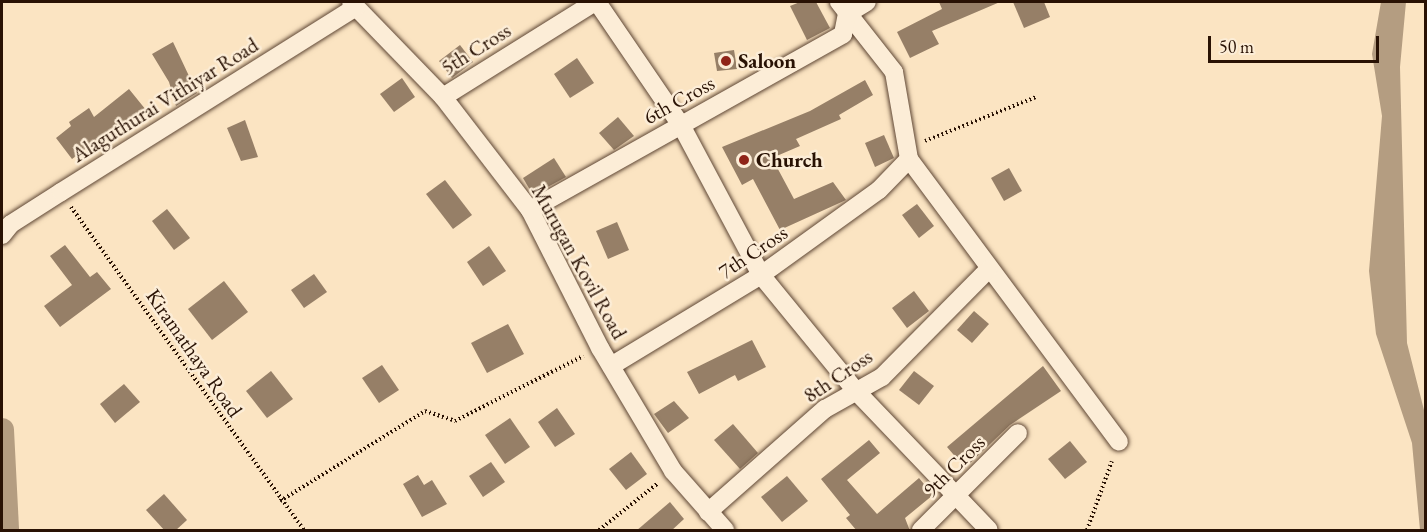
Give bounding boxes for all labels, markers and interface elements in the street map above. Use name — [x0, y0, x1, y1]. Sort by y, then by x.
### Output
street label: 5th Cross — [436, 18, 516, 80]
scale bar — [1211, 24, 1382, 62]
street label: Alaguthurai Vithiyar Road — [67, 32, 263, 168]
text: 50 m — [1219, 35, 1254, 58]
place label: Saloon — [738, 48, 796, 74]
marker: Saloon — [719, 54, 733, 68]
street label: 6th Cross — [639, 70, 719, 130]
place label: Church — [756, 147, 823, 173]
marker: Church — [737, 153, 751, 167]
street label: Murugan Kovil Road — [526, 180, 632, 344]
street label: 7th Cross — [714, 220, 792, 284]
street label: Kiramathaya Road — [141, 284, 247, 422]
street label: 8th Cross — [799, 344, 877, 408]
street label: 9th Cross — [918, 430, 990, 502]

